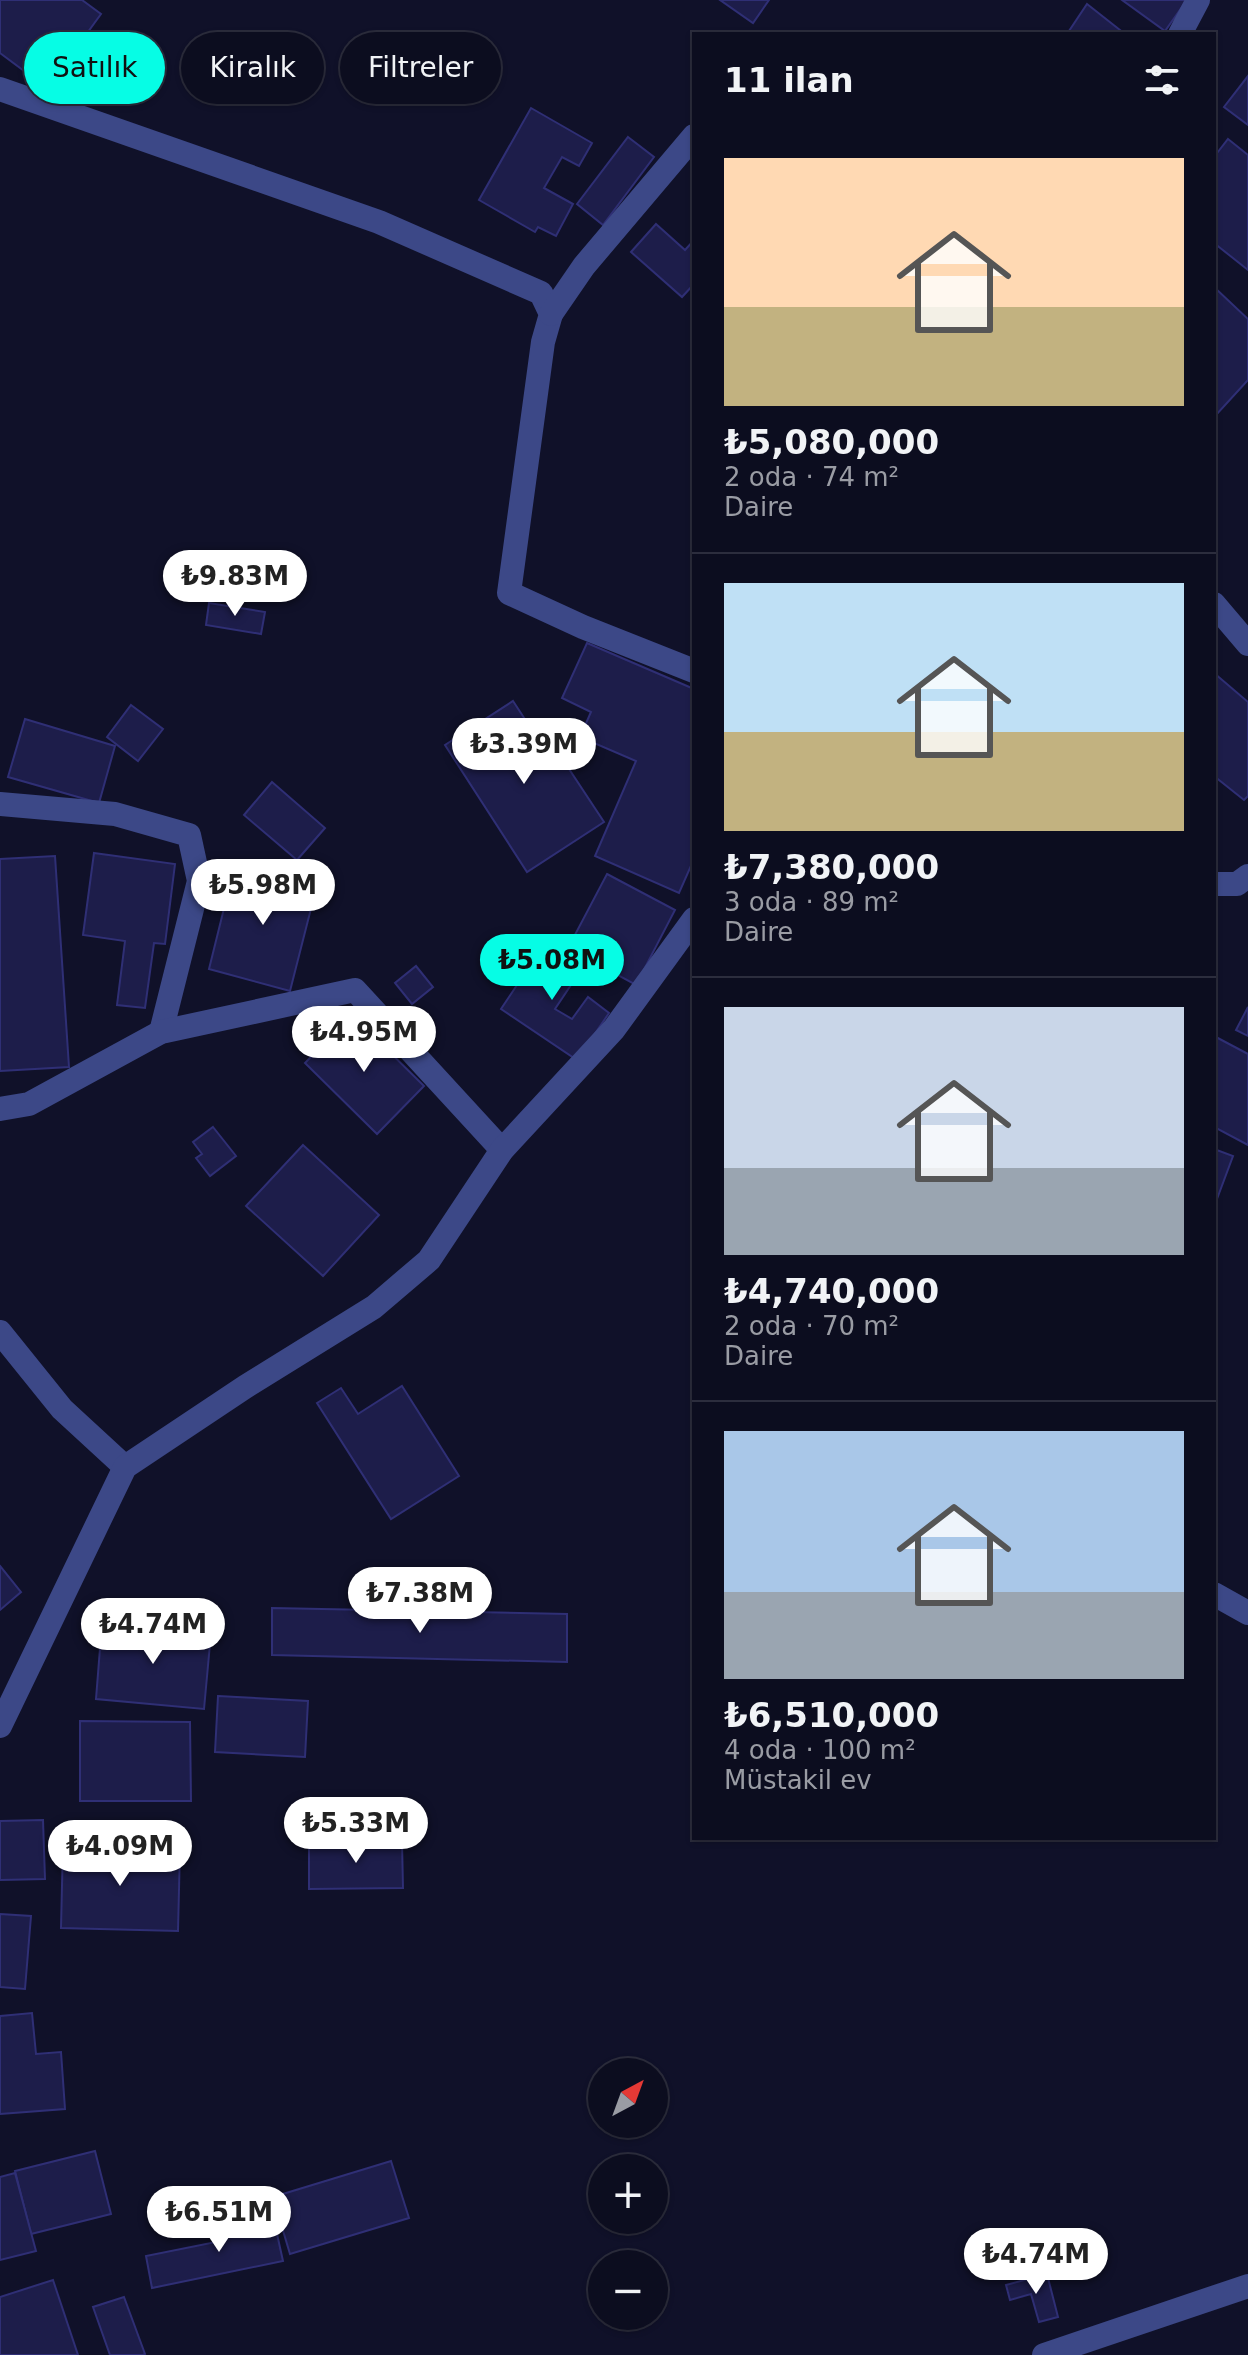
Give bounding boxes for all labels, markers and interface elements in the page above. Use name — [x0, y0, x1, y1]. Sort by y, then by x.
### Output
chip: Satılık — [24, 32, 165, 104]
chip: Kiralık — [181, 32, 324, 104]
chip: Filtreler — [340, 32, 501, 104]
icon: filters — [1140, 58, 1184, 102]
text: 11 ilan — [724, 60, 854, 100]
icon: home — [882, 210, 1026, 354]
text: ₺5,080,000 — [724, 422, 939, 462]
text: 2 oda · 74 m² — [724, 462, 899, 492]
text: Daire — [724, 492, 793, 522]
pin: ₺9.83M — [170, 550, 300, 618]
text: ₺9.83M — [181, 561, 289, 591]
icon: home — [882, 635, 1026, 779]
pin: ₺3.39M — [459, 718, 589, 786]
text: ₺3.39M — [470, 729, 578, 759]
text: ₺7,380,000 — [724, 847, 939, 887]
pin: ₺5.98M — [198, 859, 328, 927]
text: ₺5.98M — [209, 870, 317, 900]
text: 3 oda · 89 m² — [724, 887, 899, 917]
text: Daire — [724, 917, 793, 947]
pin: ₺5.08M — [487, 934, 617, 1002]
text: ₺5.08M — [498, 945, 606, 975]
pin: ₺4.95M — [299, 1006, 429, 1074]
text: ₺4.95M — [310, 1017, 418, 1047]
icon: home — [882, 1059, 1026, 1203]
text: ₺4,740,000 — [724, 1271, 939, 1311]
text: 2 oda · 70 m² — [724, 1311, 899, 1341]
text: Daire — [724, 1341, 793, 1371]
icon: home — [882, 1483, 1026, 1627]
pin: ₺7.38M — [355, 1567, 485, 1635]
text: ₺7.38M — [366, 1578, 474, 1608]
pin: ₺4.74M — [88, 1598, 218, 1666]
text: ₺4.74M — [99, 1609, 207, 1639]
text: ₺6,510,000 — [724, 1695, 939, 1735]
text: 4 oda · 100 m² — [724, 1735, 916, 1765]
text: Müstakil ev — [724, 1765, 872, 1795]
pin: ₺5.33M — [291, 1797, 421, 1865]
text: ₺5.33M — [302, 1808, 410, 1838]
pin: ₺4.09M — [55, 1820, 185, 1888]
text: ₺4.09M — [66, 1831, 174, 1861]
north arrow — [588, 2058, 668, 2138]
map controls — [588, 2058, 668, 2330]
button: + — [588, 2154, 668, 2234]
pin: ₺6.51M — [154, 2186, 284, 2254]
text: ₺6.51M — [165, 2197, 273, 2227]
pin: ₺4.74M — [971, 2228, 1101, 2296]
text: ₺4.74M — [982, 2239, 1090, 2269]
button: − — [588, 2250, 668, 2330]

